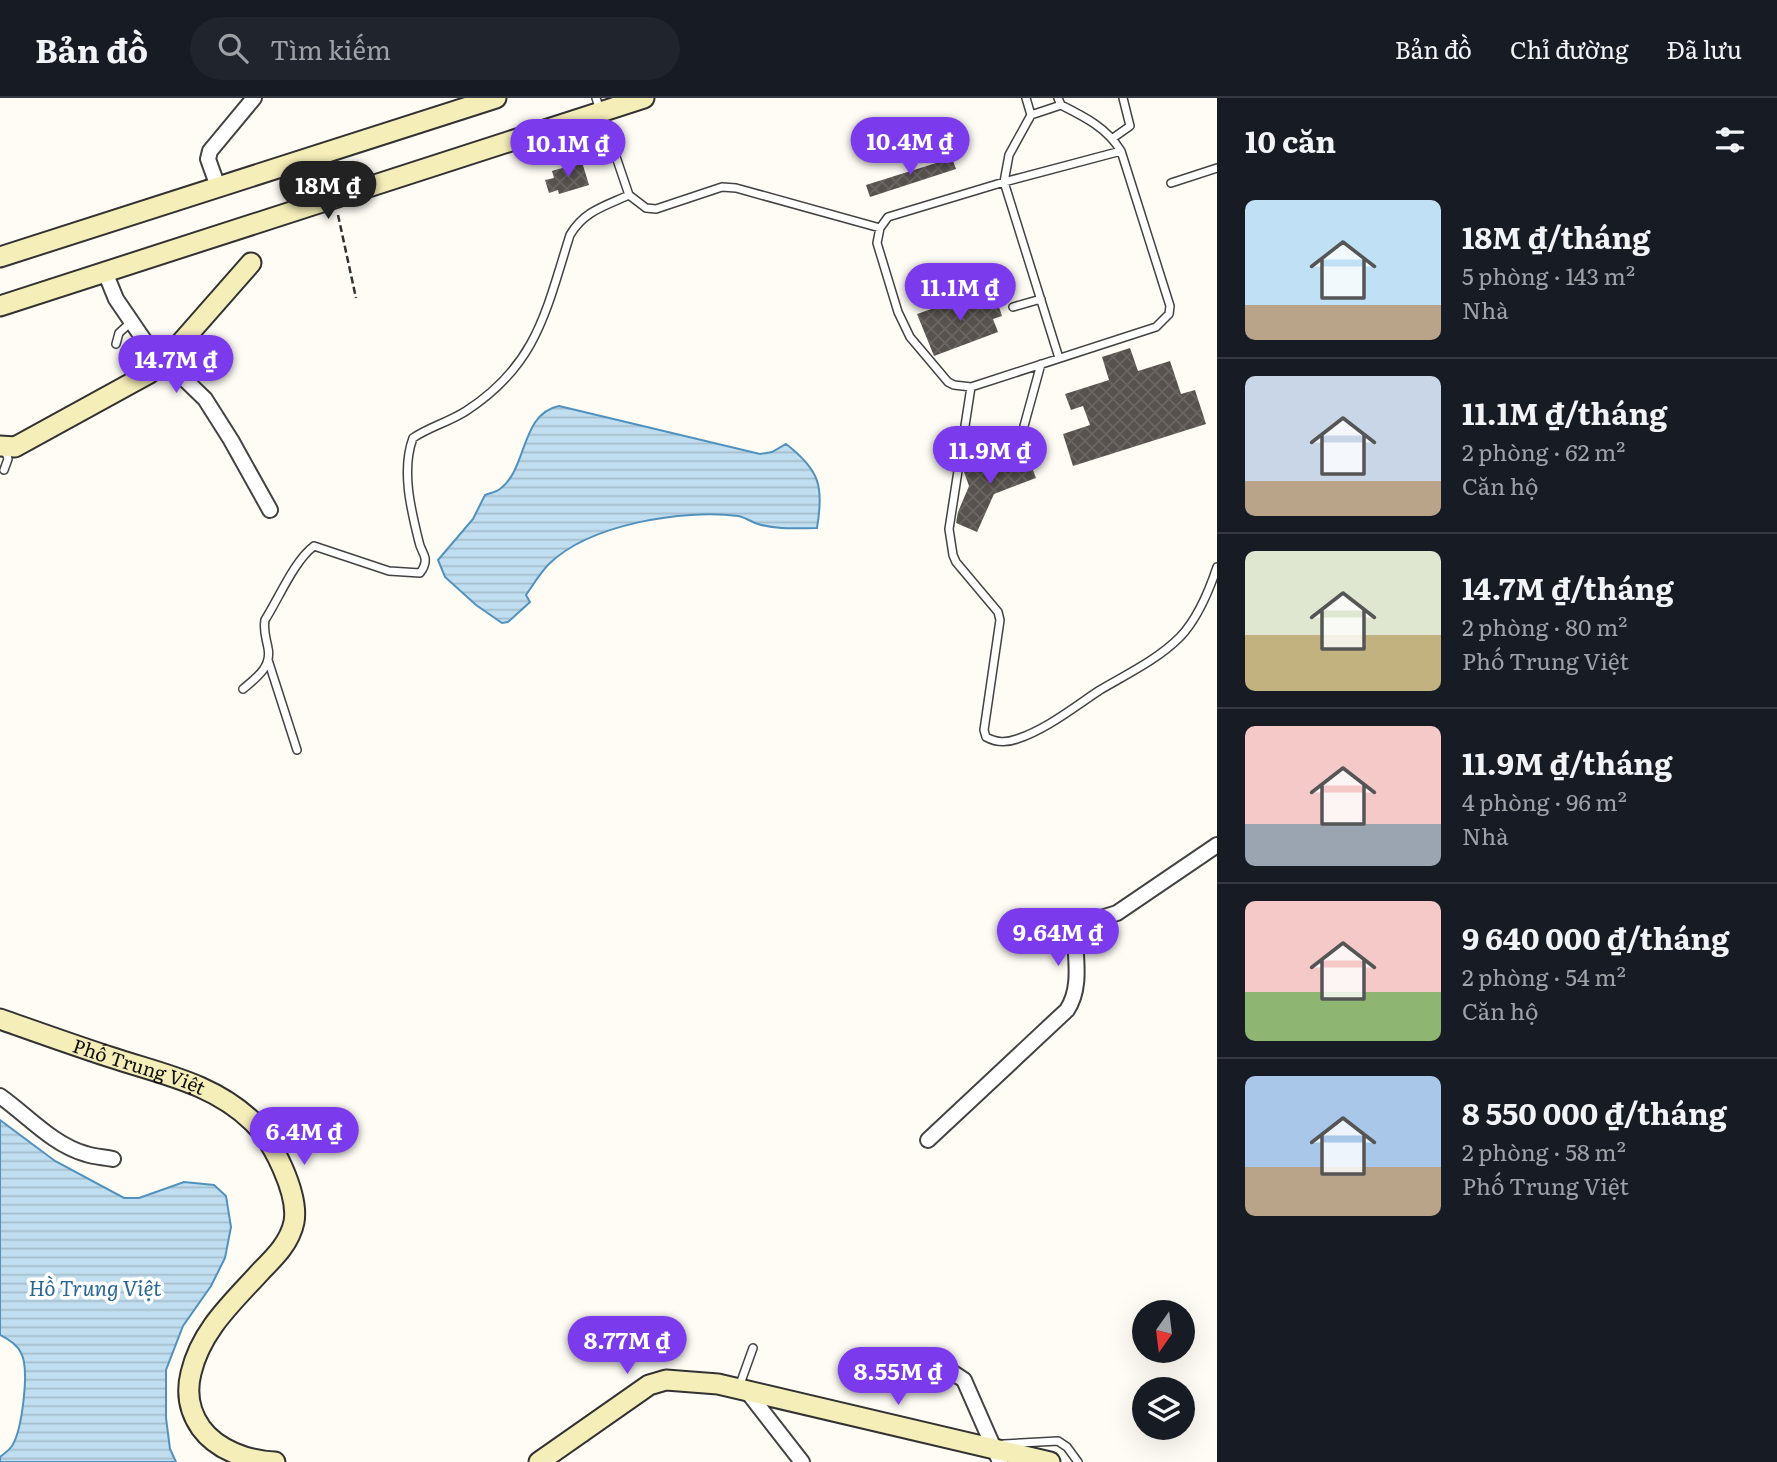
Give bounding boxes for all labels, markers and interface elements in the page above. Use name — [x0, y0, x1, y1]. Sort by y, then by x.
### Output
search box — [190, 17, 680, 80]
text: Bản đồ — [35, 24, 148, 73]
icon: search — [214, 29, 252, 67]
text: Tìm kiếm — [270, 29, 391, 68]
text: Bản đồ — [1395, 31, 1472, 66]
text: Chỉ đường — [1510, 31, 1629, 66]
text: Đã lưu — [1667, 31, 1742, 66]
pin: 10.4M ₫ — [845, 118, 975, 177]
text: 10 căn — [1245, 118, 1336, 162]
pin: 10.1M ₫ — [503, 120, 633, 179]
icon: filters — [1711, 121, 1749, 159]
text: 10.4M ₫ — [867, 123, 953, 157]
text: 10.1M ₫ — [526, 125, 610, 159]
pin: 18M ₫ — [279, 162, 377, 221]
text: 18M ₫ — [295, 167, 361, 201]
text: 18M ₫/tháng — [1462, 214, 1650, 258]
icon: home — [1301, 228, 1385, 312]
text: 5 phòng · 143 m² — [1462, 258, 1635, 292]
pin: 11.1M ₫ — [895, 264, 1025, 323]
text: 11.1M ₫ — [921, 269, 999, 303]
text: Nhà — [1462, 292, 1509, 326]
pin: 14.7M ₫ — [111, 336, 241, 395]
text: 14.7M ₫ — [134, 341, 218, 375]
text: 11.1M ₫/tháng — [1462, 390, 1667, 434]
icon: home — [1301, 404, 1385, 488]
pin: 11.9M ₫ — [925, 426, 1055, 486]
text: 11.9M ₫ — [949, 432, 1031, 466]
text: 2 phòng · 62 m² — [1462, 434, 1625, 468]
text: Căn hộ — [1462, 468, 1538, 502]
text: 14.7M ₫/tháng — [1462, 565, 1674, 609]
icon: home — [1301, 579, 1385, 663]
text: 2 phòng · 80 m² — [1462, 609, 1627, 643]
text: Phố Trung Việt — [1462, 643, 1629, 677]
text: 11.9M ₫/tháng — [1462, 740, 1672, 784]
icon: home — [1301, 754, 1385, 838]
text: 4 phòng · 96 m² — [1462, 784, 1627, 818]
text: Nhà — [1462, 818, 1509, 852]
pin: 9.64M ₫ — [993, 908, 1123, 968]
text: 9.64M ₫ — [1013, 914, 1103, 948]
text: 9 640 000 ₫/tháng — [1462, 915, 1730, 959]
icon: home — [1301, 929, 1385, 1013]
text: 2 phòng · 54 m² — [1462, 959, 1626, 993]
text: Căn hộ — [1462, 993, 1538, 1027]
street label: Phố Trung Việt — [69, 1031, 211, 1101]
text: 8 550 000 ₫/tháng — [1462, 1090, 1727, 1134]
icon: home — [1301, 1104, 1385, 1188]
pin: 6.4M ₫ — [247, 1108, 361, 1167]
text: 6.4M ₫ — [266, 1113, 342, 1147]
text: 2 phòng · 58 m² — [1462, 1134, 1626, 1168]
text: Phố Trung Việt — [1462, 1168, 1629, 1202]
water label: Hồ Trung Việt — [29, 1271, 162, 1302]
north arrow — [1132, 1300, 1195, 1363]
map controls — [1132, 1300, 1195, 1440]
pin: 8.77M ₫ — [562, 1316, 692, 1376]
text: 8.77M ₫ — [584, 1322, 670, 1356]
pin: 8.55M ₫ — [833, 1348, 963, 1407]
text: 8.55M ₫ — [854, 1353, 942, 1387]
button: layers — [1132, 1377, 1195, 1440]

